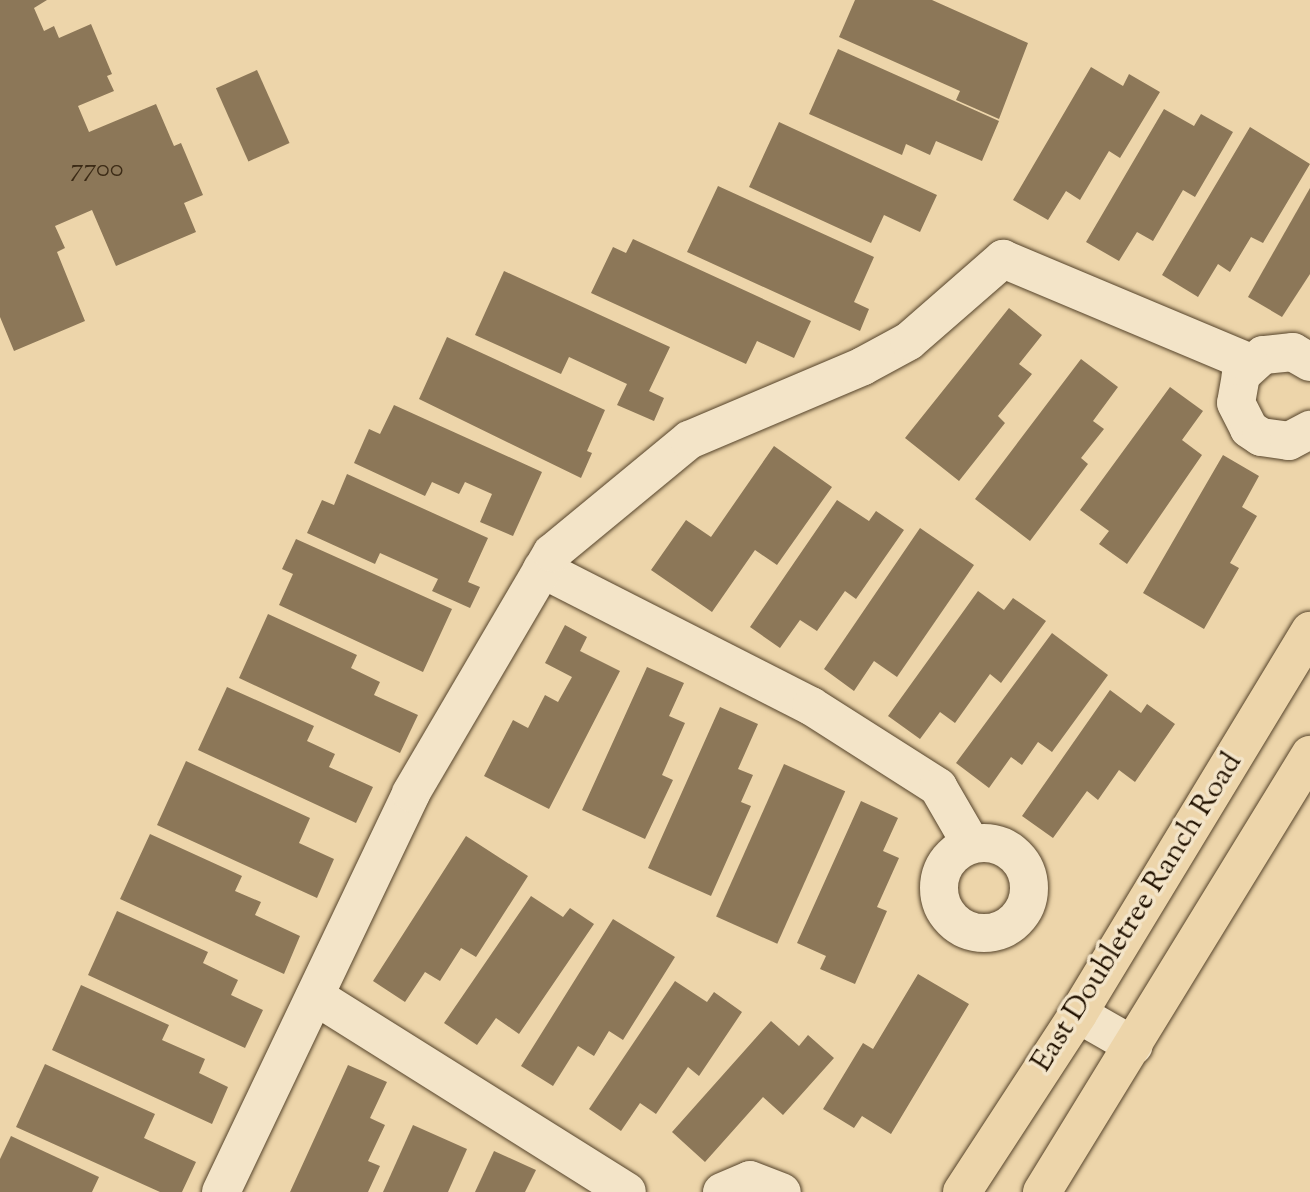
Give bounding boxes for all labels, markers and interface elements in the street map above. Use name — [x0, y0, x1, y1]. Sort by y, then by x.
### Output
house number: 7700 — [70, 154, 124, 186]
street label: East Doubletree Ranch Road — [1025, 747, 1251, 1079]

